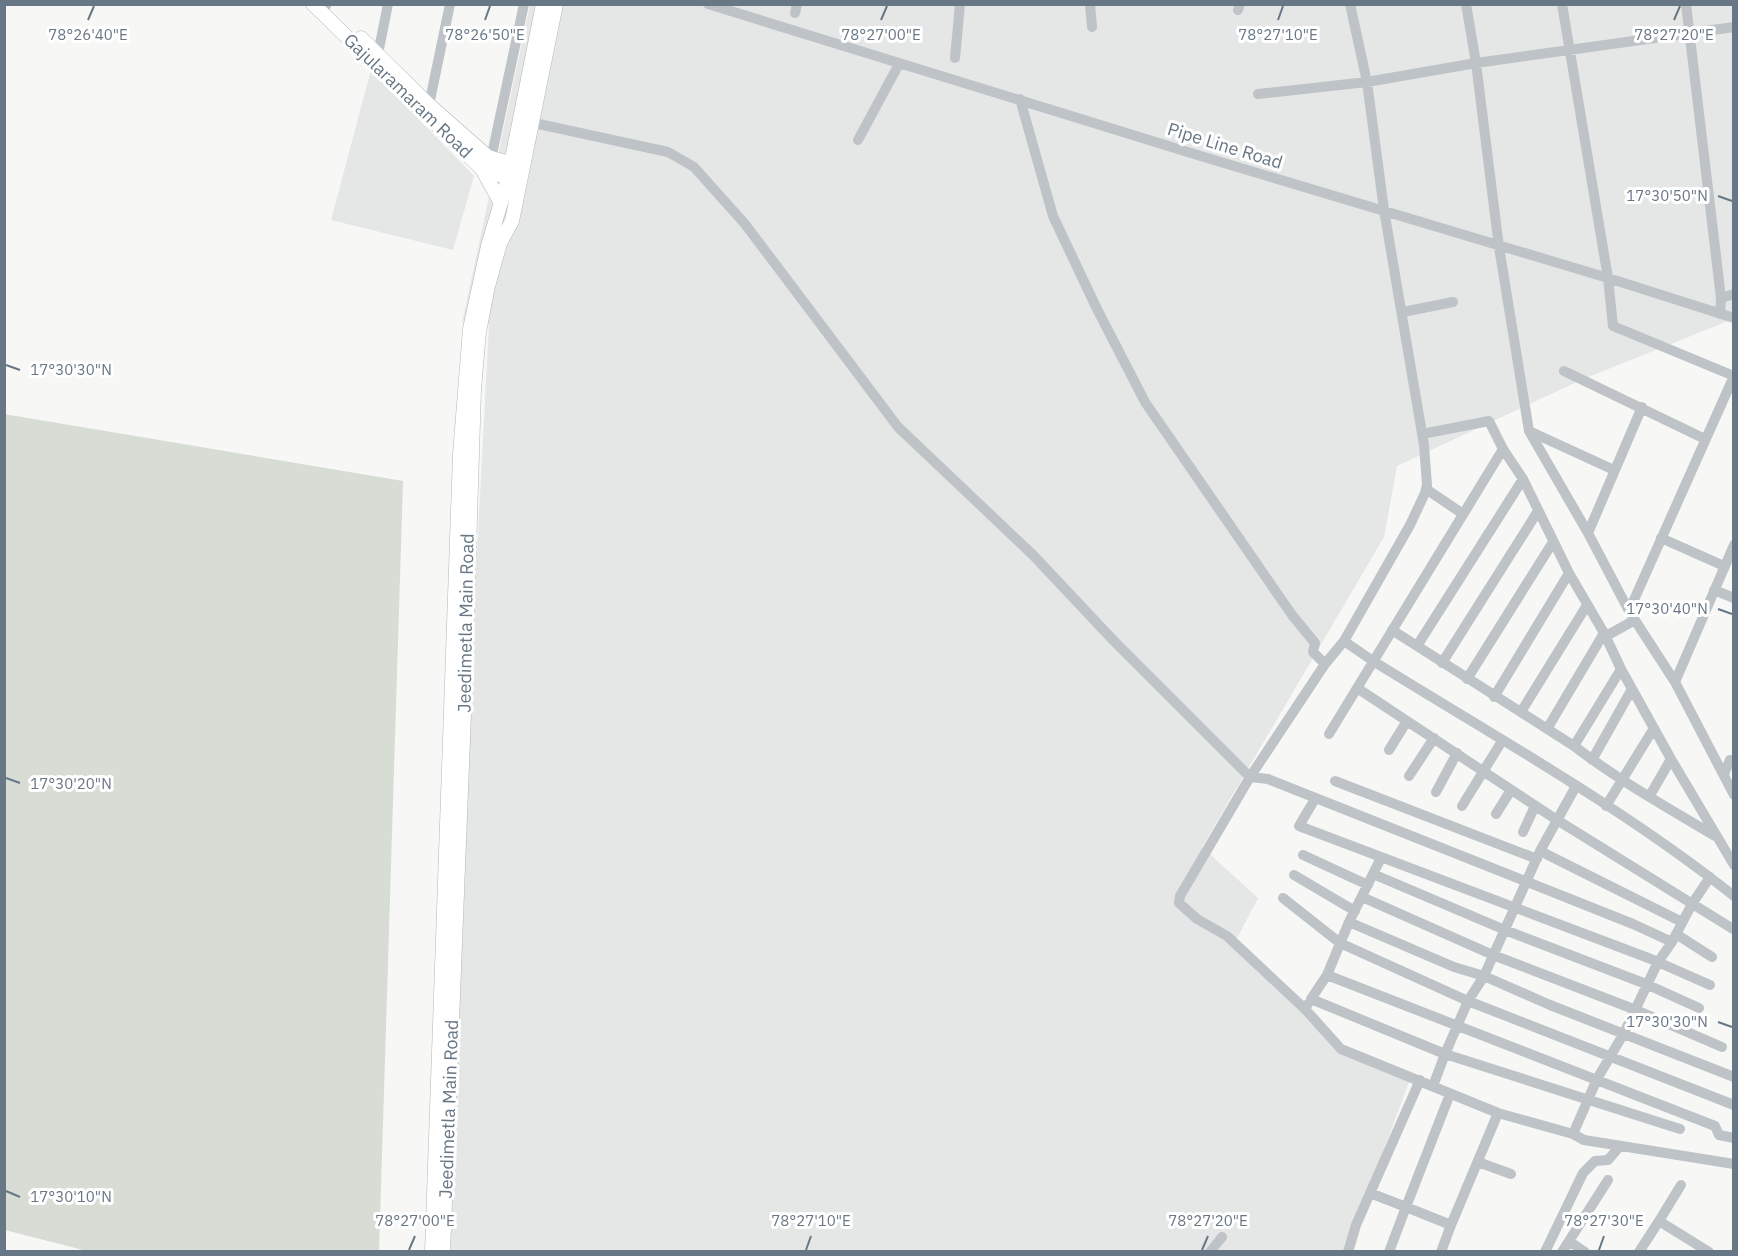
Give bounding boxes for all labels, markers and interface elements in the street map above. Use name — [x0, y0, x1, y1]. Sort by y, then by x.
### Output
text: 78°26'40"E — [48, 25, 128, 44]
text: 78°26'50"E — [445, 25, 525, 44]
text: 78°27'00"E — [841, 25, 921, 44]
text: 78°27'10"E — [1238, 25, 1318, 44]
text: 78°27'20"E — [1634, 25, 1714, 44]
street label: Gajularamaram Road — [339, 28, 478, 163]
street label: Pipe Line Road — [1165, 117, 1286, 174]
text: 17°30'50"N — [1626, 186, 1708, 205]
text: 17°30'30"N — [30, 360, 112, 379]
street label: Jeedimetla Main Road — [452, 533, 479, 713]
text: 17°30'40"N — [1626, 599, 1708, 618]
text: 17°30'20"N — [30, 774, 112, 793]
text: 17°30'30"N — [1626, 1012, 1708, 1031]
street label: Jeedimetla Main Road — [434, 1019, 463, 1199]
text: 17°30'10"N — [30, 1187, 112, 1206]
text: 78°27'00"E — [375, 1211, 455, 1230]
text: 78°27'10"E — [771, 1211, 851, 1230]
text: 78°27'20"E — [1168, 1211, 1248, 1230]
text: 78°27'30"E — [1564, 1211, 1644, 1230]

